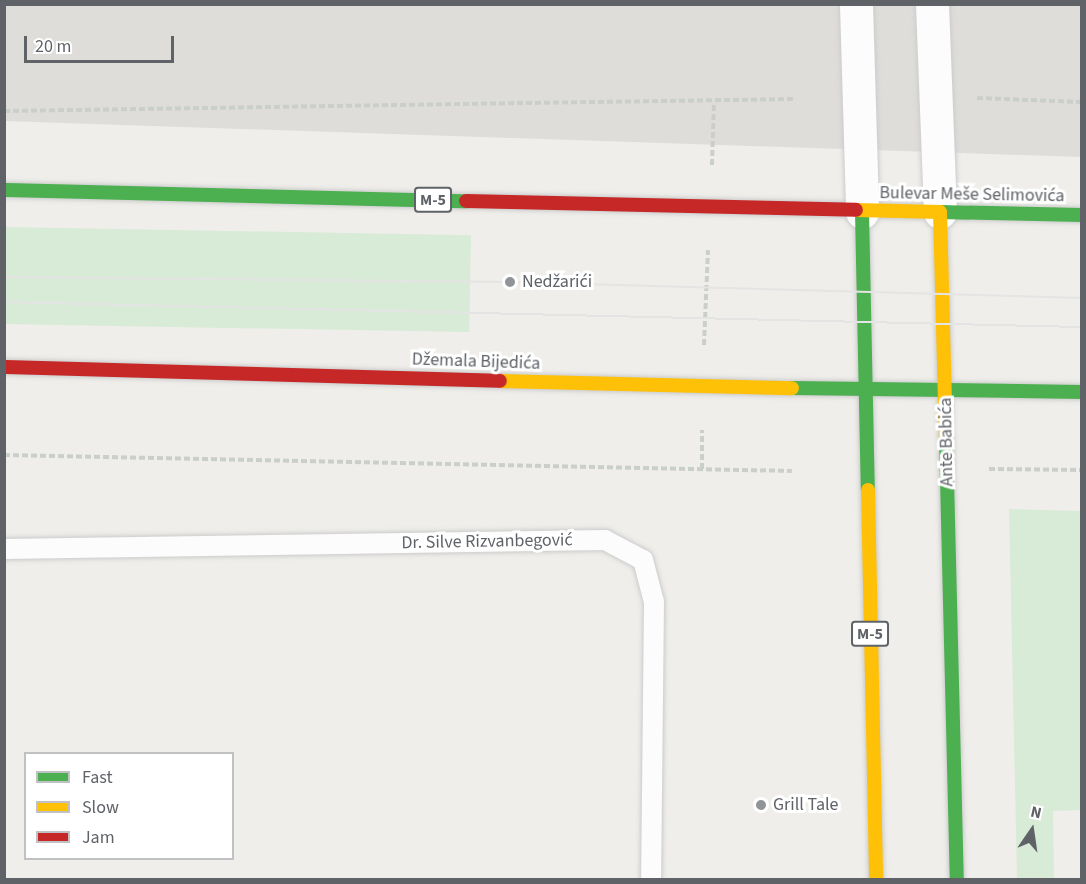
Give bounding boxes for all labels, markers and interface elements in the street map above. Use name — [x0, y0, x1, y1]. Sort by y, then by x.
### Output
scale bar — [27, 24, 177, 62]
text: 20 m — [35, 34, 71, 59]
street label: Bulevar Meše Selimovića — [879, 183, 1065, 207]
road number: M-5 — [414, 187, 452, 213]
place label: Nedžarići — [522, 271, 592, 293]
marker: Nedžarići — [503, 275, 517, 289]
street label: Džemala Bijedića — [411, 349, 541, 375]
street label: Ante Babića — [935, 397, 959, 487]
street label: Dr. Silve Rizvanbegović — [401, 530, 573, 554]
road number: M-5 — [850, 621, 890, 647]
legend — [24, 752, 234, 860]
text: Fast — [82, 765, 113, 790]
place label: Grill Tale — [773, 794, 838, 816]
text: Slow — [82, 795, 119, 820]
marker: Grill Tale — [754, 798, 768, 812]
north arrow — [1002, 800, 1062, 860]
text: N — [1028, 801, 1044, 824]
text: Jam — [82, 825, 115, 850]

